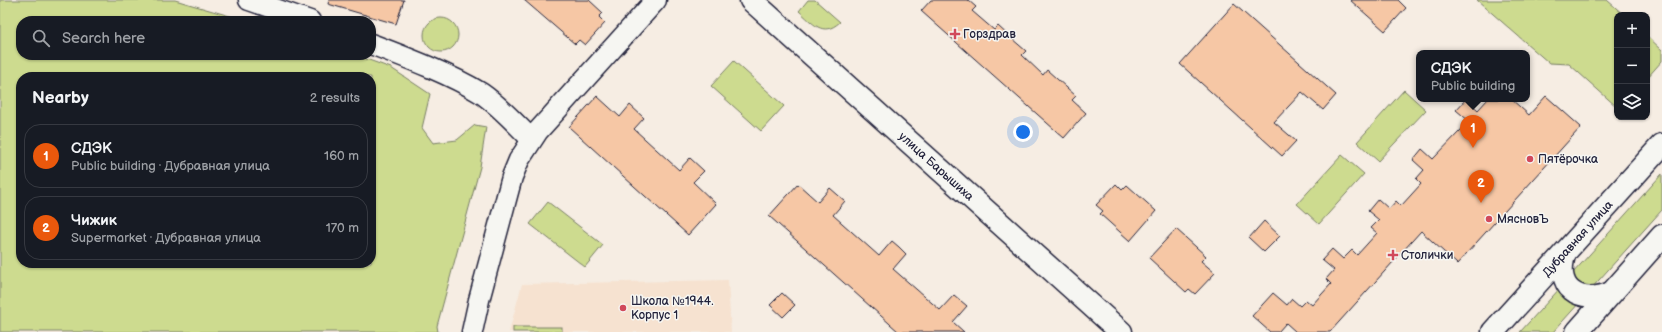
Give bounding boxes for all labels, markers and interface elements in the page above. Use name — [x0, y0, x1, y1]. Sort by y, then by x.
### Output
map controls — [1614, 12, 1650, 120]
button: + — [1614, 12, 1650, 48]
search box — [16, 16, 376, 60]
icon: search — [30, 27, 52, 49]
place label: Горздрав — [963, 27, 1016, 42]
text: Search here — [62, 29, 145, 48]
marker: Горздрав — [950, 29, 960, 39]
button: − — [1614, 48, 1650, 84]
popup — [1416, 50, 1530, 102]
text: СДЭК — [1431, 59, 1472, 78]
text: Public building — [1431, 78, 1515, 94]
button: layers — [1614, 84, 1650, 120]
text: Nearby — [32, 88, 89, 108]
text: 2 results — [310, 90, 360, 106]
pin: 1 — [1460, 115, 1486, 148]
your location — [1013, 122, 1033, 142]
street label: улица Барышиха — [895, 129, 977, 204]
text: СДЭК — [71, 139, 112, 158]
text: 1 — [43, 148, 49, 164]
text: 160 m — [324, 148, 359, 164]
place label: Пятёрочка — [1538, 152, 1598, 167]
marker: Пятёрочка — [1525, 154, 1535, 164]
text: Public building · Дубравная улица — [71, 158, 270, 174]
pin: 2 — [1468, 170, 1494, 203]
street label: Дубравная улица — [1539, 198, 1616, 280]
text: Чижик — [71, 211, 117, 230]
place label: МясновЪ — [1497, 212, 1549, 227]
marker: МясновЪ — [1484, 214, 1494, 224]
text: 2 — [42, 220, 50, 236]
text: 170 m — [326, 220, 359, 236]
text: Supermarket · Дубравная улица — [71, 230, 261, 246]
place label: Столички — [1401, 248, 1453, 263]
marker: Столички — [1388, 250, 1398, 260]
place label: Школа №1944. Корпус 1 — [631, 294, 714, 323]
marker: Школа №1944. Корпус 1 — [618, 303, 628, 313]

